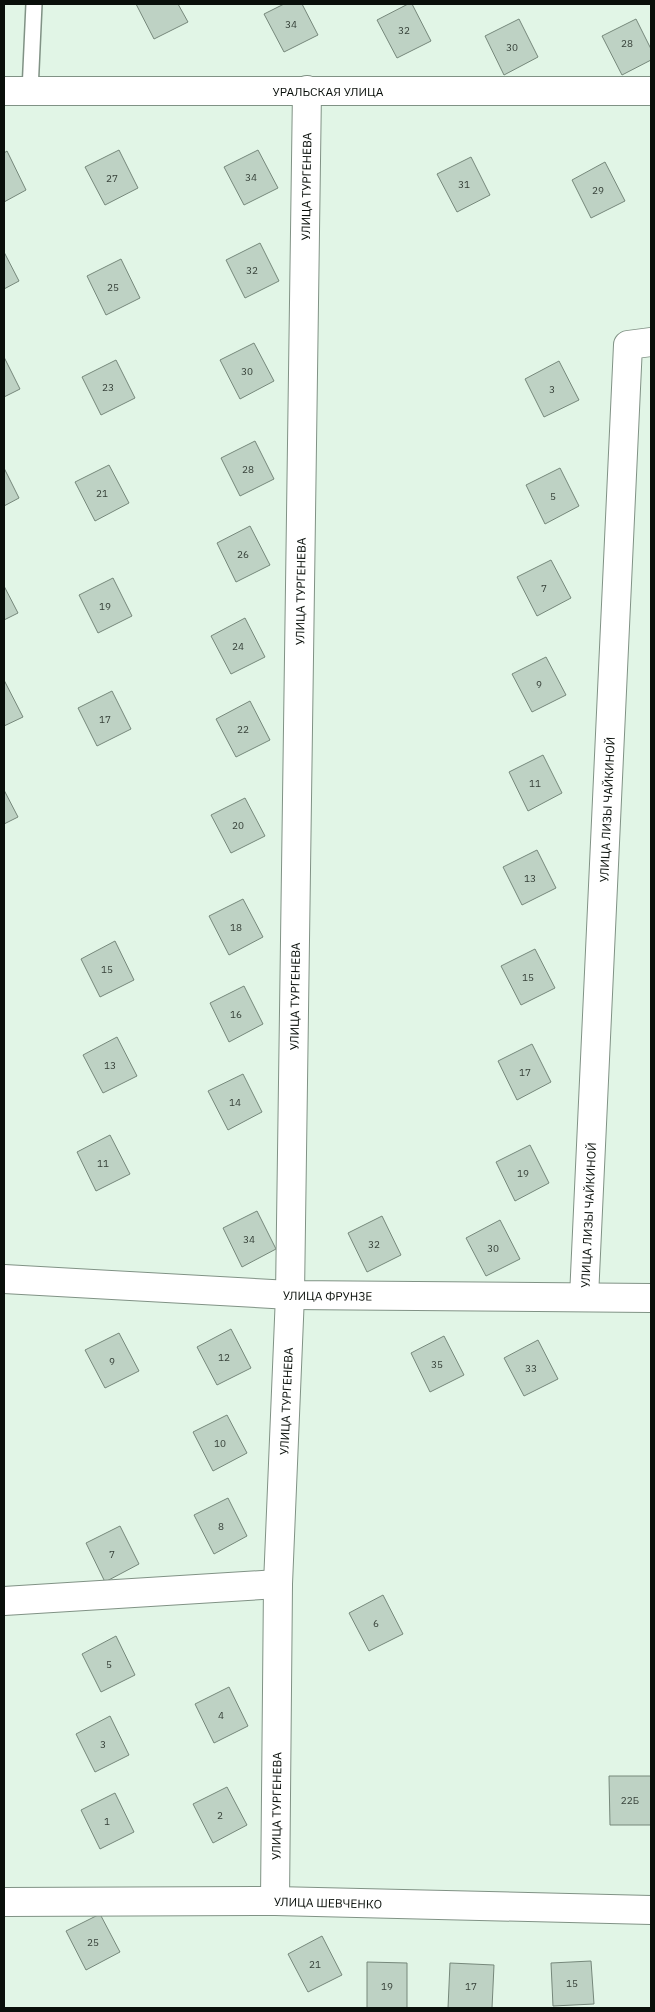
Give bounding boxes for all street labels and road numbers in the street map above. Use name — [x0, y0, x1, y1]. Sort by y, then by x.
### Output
street label: УРАЛЬСКАЯ УЛИЦА — [273, 84, 384, 99]
street label: УЛИЦА ТУРГЕНЕВА — [297, 132, 314, 240]
street label: УЛИЦА ТУРГЕНЕВА — [292, 537, 308, 645]
street label: УЛИЦА ЛИЗЫ ЧАЙКИНОЙ — [596, 736, 617, 883]
street label: УЛИЦА ТУРГЕНЕВА — [286, 942, 302, 1050]
street label: УЛИЦА ЛИЗЫ ЧАЙКИНОЙ — [577, 1142, 599, 1288]
street label: УЛИЦА ФРУНЗЕ — [282, 1287, 372, 1303]
street label: УЛИЦА ТУРГЕНЕВА — [276, 1347, 295, 1455]
street label: УЛИЦА ТУРГЕНЕВА — [268, 1752, 284, 1860]
street label: УЛИЦА ШЕВЧЕНКО — [274, 1893, 382, 1911]

